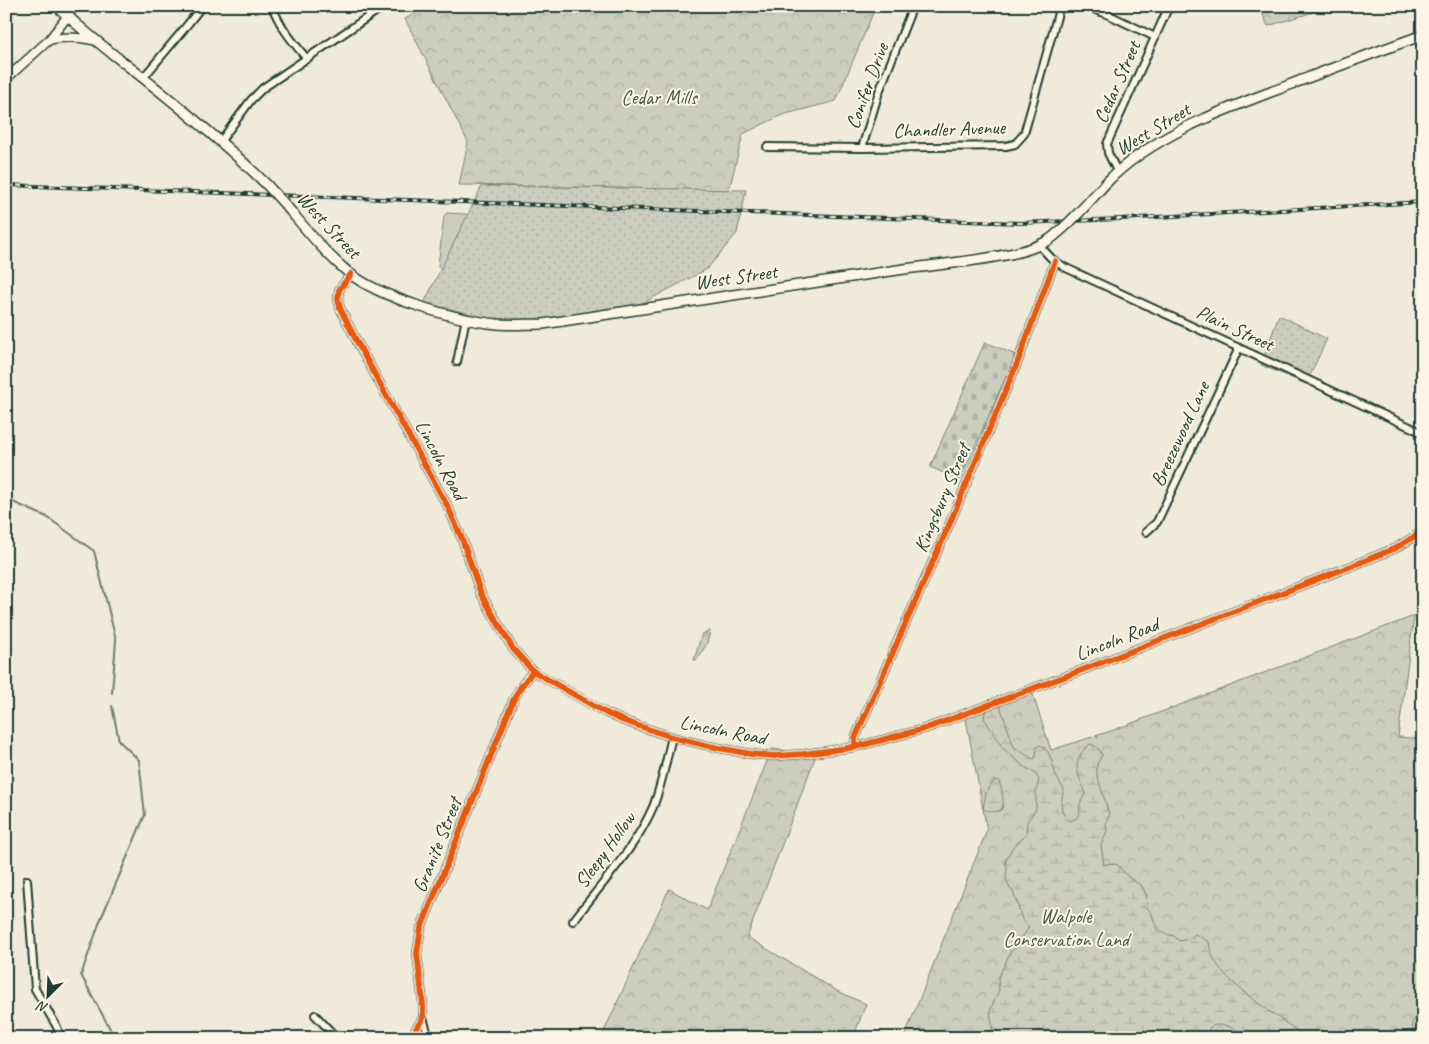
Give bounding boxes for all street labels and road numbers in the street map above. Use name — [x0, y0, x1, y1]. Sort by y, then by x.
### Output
street label: Cedar Street — [1088, 35, 1147, 127]
street label: Conifer Drive — [840, 38, 895, 132]
street label: West Street — [1111, 96, 1197, 161]
street label: Chandler Avenue — [893, 114, 1007, 143]
street label: West Street — [292, 186, 368, 265]
street label: West Street — [693, 259, 781, 295]
street label: Plain Street — [1192, 299, 1280, 358]
street label: Breezewood Lane — [1145, 376, 1216, 490]
street label: Lincoln Road — [410, 416, 474, 507]
street label: Kingsbury Street — [908, 437, 977, 556]
street label: Lincoln Road — [1072, 611, 1165, 666]
street label: Lincoln Road — [678, 709, 771, 751]
street label: Granite Street — [407, 791, 469, 896]
street label: Sleepy Hollow — [569, 806, 642, 893]

